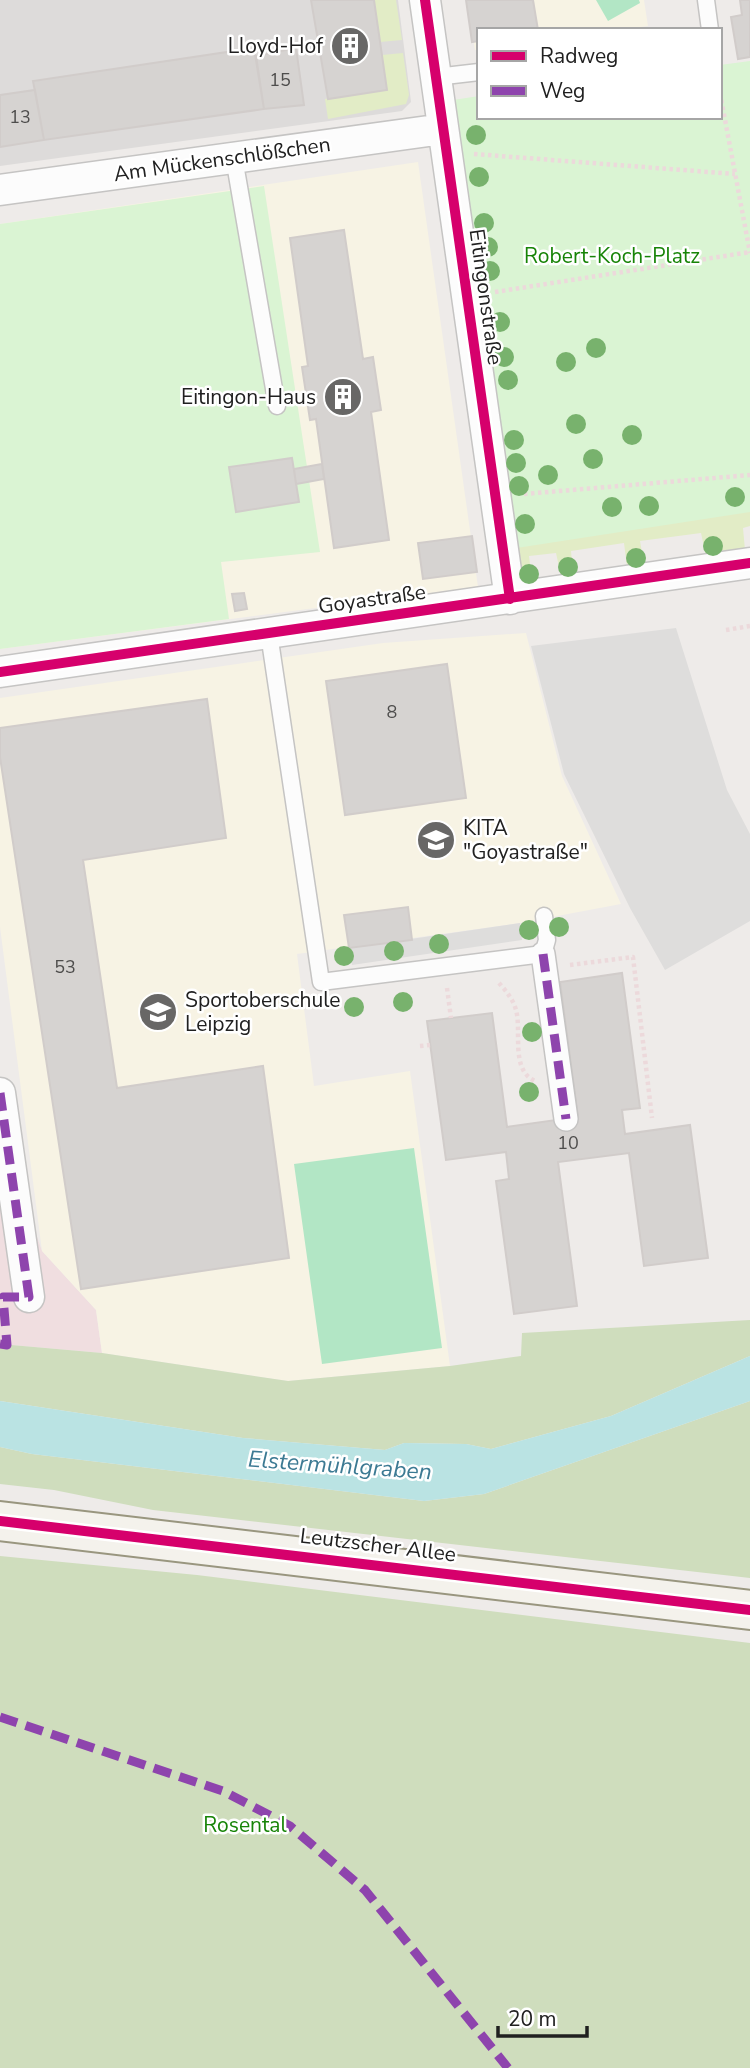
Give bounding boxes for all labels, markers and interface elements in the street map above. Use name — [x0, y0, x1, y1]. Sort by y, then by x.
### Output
building icon: Lloyd-Hof — [329, 25, 371, 67]
legend — [477, 28, 722, 119]
place label: Lloyd-Hof — [228, 32, 324, 60]
text: Radweg — [540, 42, 618, 70]
house number: 15 — [269, 68, 291, 92]
text: Weg — [540, 77, 585, 105]
house number: 13 — [9, 105, 31, 129]
street label: Am Mückenschlößchen — [112, 130, 332, 188]
street label: Eitingonstraße — [463, 227, 509, 367]
park label: Robert-Koch-Platz — [524, 242, 700, 270]
building icon: Eitingon-Haus — [322, 376, 364, 418]
place label: Eitingon-Haus — [181, 383, 316, 411]
street label: Goyastraße — [316, 578, 428, 620]
house number: 8 — [387, 700, 397, 724]
place label: KITA "Goyastraße" — [463, 814, 588, 866]
school or university icon: KITA "Goyastraße" — [415, 819, 457, 861]
house number: 53 — [54, 955, 76, 979]
place label: Sportoberschule Leipzig — [185, 986, 340, 1038]
school or university icon: Sportoberschule Leipzig — [137, 991, 179, 1033]
house number: 10 — [557, 1131, 579, 1155]
water label: Elstermühlgraben — [247, 1444, 433, 1487]
street label: Leutzscher Allee — [298, 1522, 458, 1568]
park label: Rosental — [203, 1811, 287, 1839]
scale bar — [498, 1994, 587, 2038]
text: 20 m — [508, 2005, 557, 2033]

